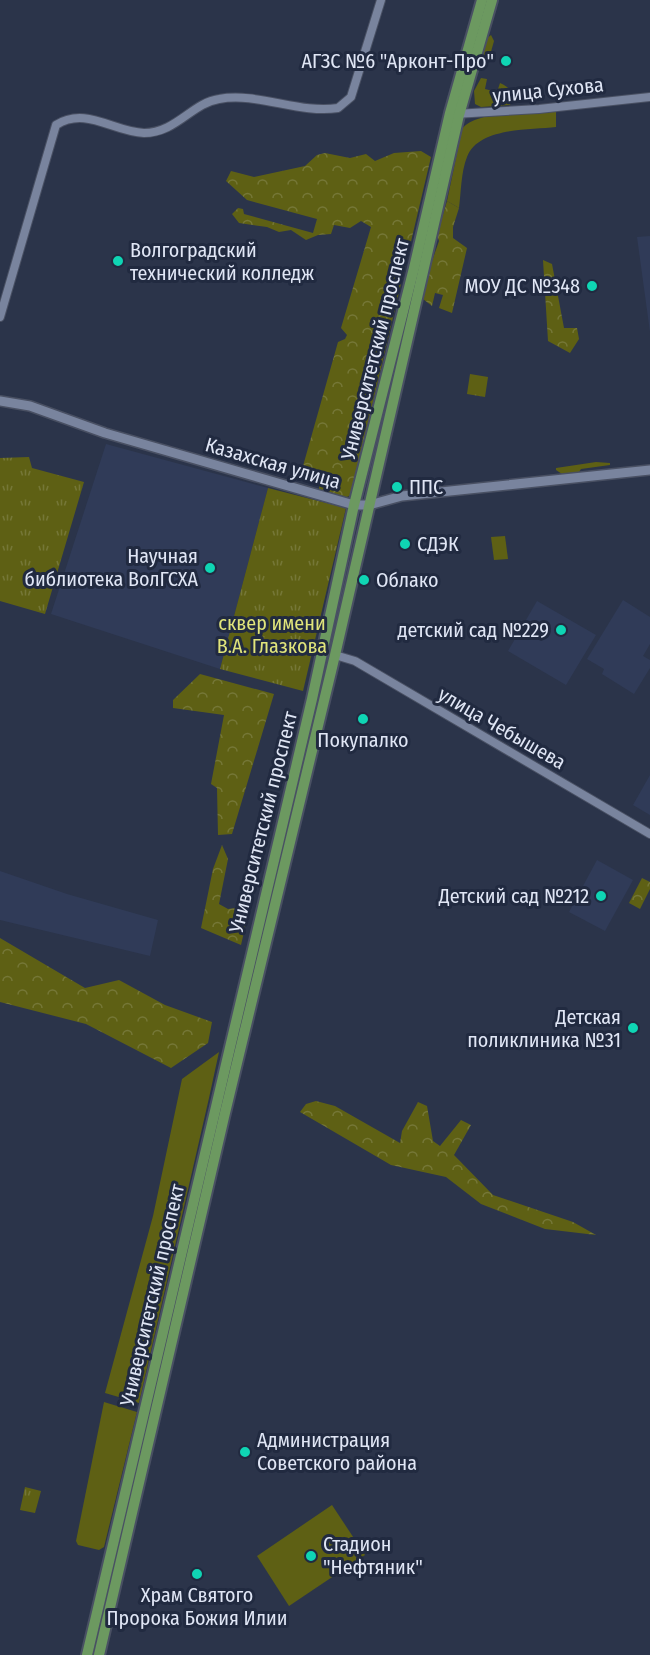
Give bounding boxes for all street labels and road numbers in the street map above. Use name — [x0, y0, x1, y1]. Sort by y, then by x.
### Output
street label: улица Сухова — [491, 72, 605, 108]
street label: Университетский проспект — [336, 235, 414, 463]
street label: Казахская улица — [203, 432, 343, 494]
street label: улица Чебышева — [434, 682, 570, 774]
street label: Университетский проспект — [224, 708, 302, 936]
street label: Университетский проспект — [115, 1181, 189, 1409]

